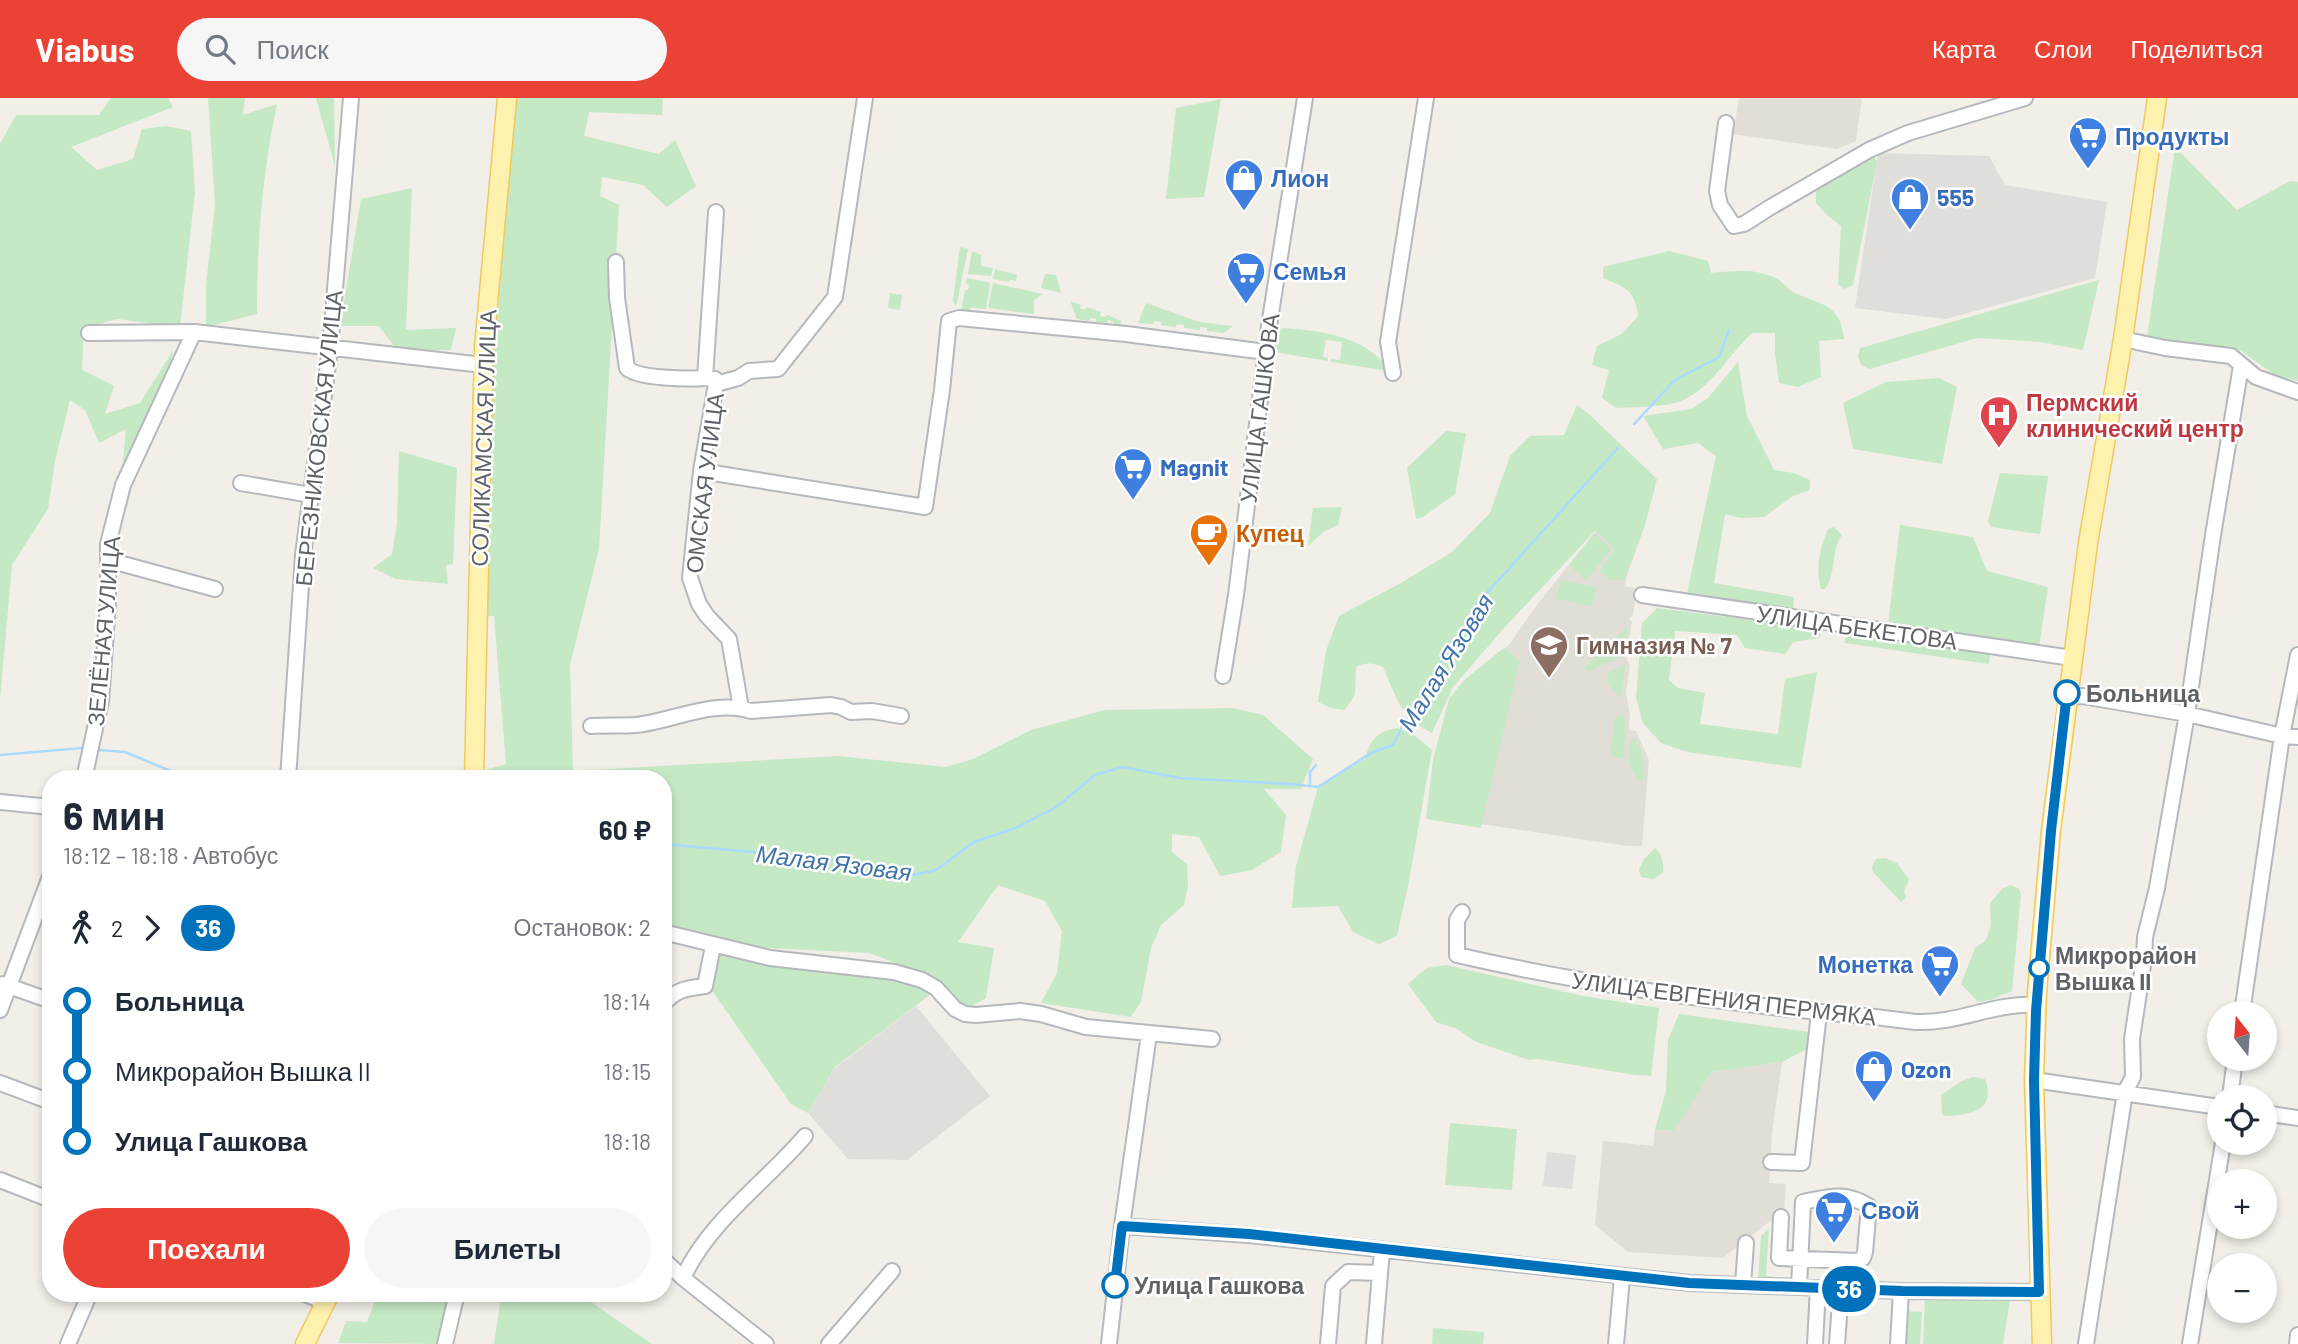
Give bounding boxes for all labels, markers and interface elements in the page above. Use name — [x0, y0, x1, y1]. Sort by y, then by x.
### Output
search box — [177, 18, 667, 81]
text: Viabus — [35, 29, 135, 69]
icon: search — [201, 30, 239, 68]
text: Поиск — [257, 33, 329, 64]
text: Карта — [1932, 34, 1996, 63]
text: Слои — [2034, 34, 2092, 63]
text: Поделиться — [2130, 34, 2263, 63]
supermarket icon: Продукты — [2067, 115, 2109, 170]
place label: Продукты — [2115, 122, 2229, 150]
shop icon: Лион — [1223, 157, 1265, 212]
place label: Лион — [1271, 164, 1329, 192]
shop icon: 555 — [1889, 176, 1931, 231]
place label: 555 — [1937, 183, 1974, 211]
supermarket icon: Семья — [1225, 250, 1267, 305]
place label: Семья — [1273, 257, 1347, 285]
street label: БЕРЕЗНИКОВСКАЯ УЛИЦА — [289, 288, 348, 587]
street label: СОЛИКАМСКАЯ УЛИЦА — [465, 308, 502, 567]
street label: УЛИЦА ГАШКОВА — [1233, 311, 1285, 504]
place label: Пермский клинический центр — [2026, 388, 2244, 442]
street label: ОМСКАЯ УЛИЦА — [679, 391, 729, 575]
hospital icon: Пермский клинический центр — [1978, 394, 2020, 449]
supermarket icon: Magnit — [1112, 446, 1154, 501]
place label: Magnit — [1160, 453, 1229, 481]
cafe icon: Купец — [1188, 512, 1230, 567]
place label: Купец — [1236, 519, 1304, 547]
street label: ЗЕЛЁНАЯ УЛИЦА — [81, 534, 125, 727]
water label: Малая Язовая — [1391, 588, 1499, 736]
street label: УЛИЦА БЕКЕТОВА — [1755, 599, 1960, 655]
school or university icon: Гимназия № 7 — [1528, 624, 1570, 679]
place label: Гимназия № 7 — [1576, 631, 1732, 659]
place label: Больница — [2086, 679, 2200, 707]
marker: Больница — [2054, 680, 2080, 706]
text: 6 мин — [63, 792, 165, 838]
text: 60 ₽ — [599, 814, 651, 845]
water label: Малая Язовая — [755, 838, 914, 886]
text: 18:12 – 18:18 · Автобус — [63, 841, 278, 869]
icon: walk — [63, 909, 101, 947]
icon: forward — [133, 909, 171, 947]
text: 36 — [195, 913, 221, 942]
text: Остановок: 2 — [514, 913, 651, 941]
text: 2 — [111, 914, 123, 942]
place label: Микрорайон Вышка II — [2055, 941, 2197, 995]
supermarket icon: Монетка — [1919, 943, 1961, 998]
place label: Монетка — [1818, 950, 1913, 978]
marker: Микрорайон Вышка II — [2029, 958, 2049, 978]
street label: УЛИЦА ЕВГЕНИЯ ПЕРМЯКА — [1570, 965, 1879, 1031]
text: Больница — [115, 985, 244, 1016]
text: 18:14 — [602, 987, 651, 1015]
north arrow — [2207, 1001, 2277, 1071]
map controls — [2207, 1001, 2277, 1323]
shop icon: Ozon — [1853, 1048, 1895, 1103]
text: Микрорайон Вышка II — [115, 1055, 371, 1086]
place label: Ozon — [1901, 1055, 1951, 1083]
text: 18:15 — [603, 1057, 651, 1085]
button: locate — [2207, 1085, 2277, 1155]
text: Улица Гашкова — [115, 1125, 307, 1156]
text: 18:18 — [603, 1127, 651, 1155]
button: + — [2207, 1169, 2277, 1239]
supermarket icon: Свой — [1813, 1189, 1855, 1244]
place label: Свой — [1861, 1196, 1920, 1224]
button: Поехали — [63, 1208, 350, 1288]
button: Билеты — [364, 1208, 651, 1288]
button: − — [2207, 1253, 2277, 1323]
line badge: 36 — [1818, 1266, 1881, 1312]
place label: Улица Гашкова — [1134, 1271, 1304, 1299]
marker: Улица Гашкова — [1102, 1272, 1128, 1298]
text: 36 — [1836, 1274, 1862, 1303]

